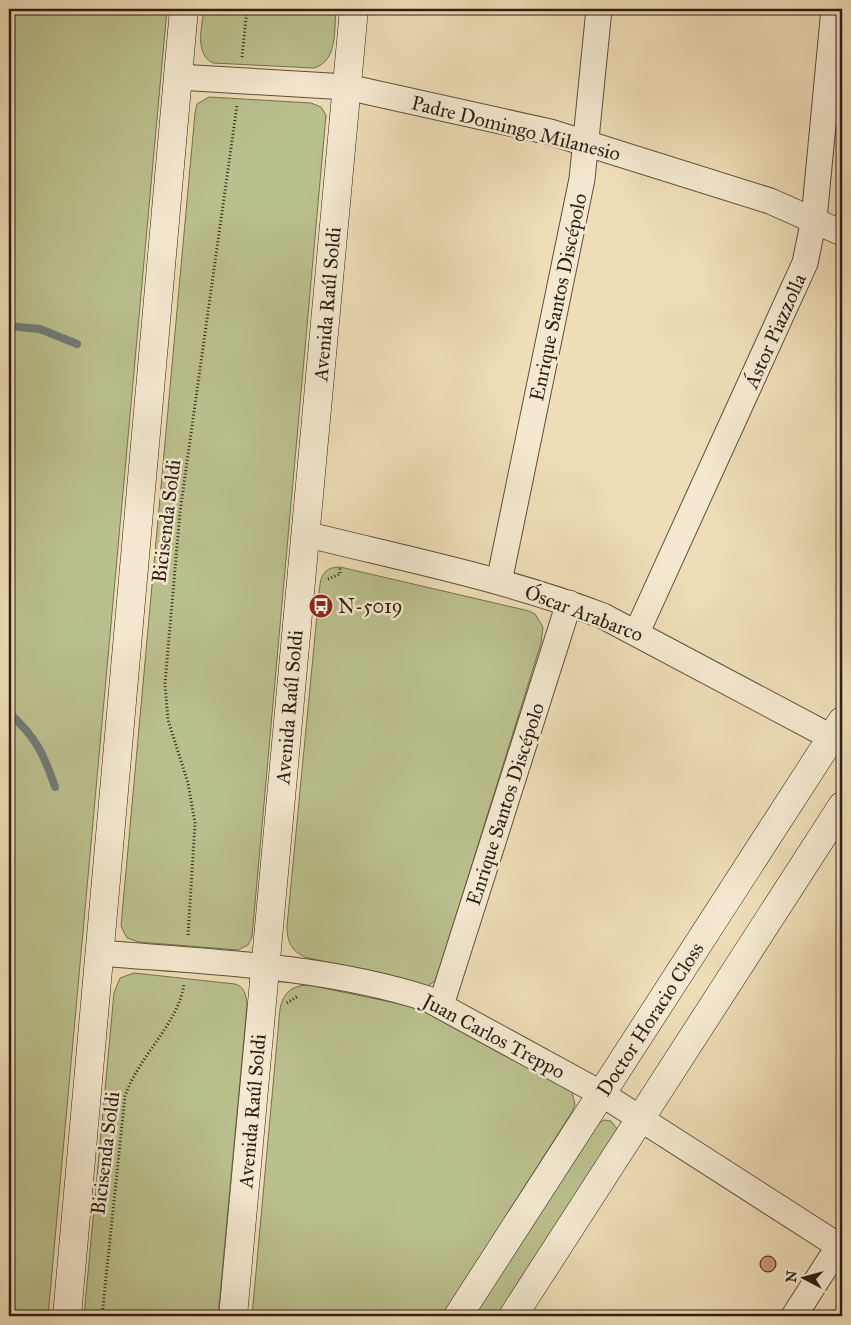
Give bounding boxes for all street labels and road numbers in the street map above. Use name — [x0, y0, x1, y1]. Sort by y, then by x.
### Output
street label: Padre Domingo Milanesio — [409, 90, 623, 167]
street label: Enrique Santos Discépolo — [524, 191, 593, 403]
street label: Avenida Raúl Soldi — [308, 225, 346, 383]
street label: Ástor Piazzolla — [738, 269, 811, 393]
street label: Bicisenda Soldi — [147, 457, 186, 584]
street label: Óscar Arabarco — [521, 578, 647, 647]
street label: Avenida Raúl Soldi — [270, 628, 308, 786]
street label: Enrique Santos Discépolo — [461, 700, 550, 909]
street label: Doctor Horacio Closs — [591, 937, 709, 1101]
street label: Juan Carlos Treppo — [417, 987, 569, 1084]
street label: Avenida Raúl Soldi — [233, 1032, 271, 1190]
street label: Bicisenda Soldi — [86, 1089, 125, 1216]

